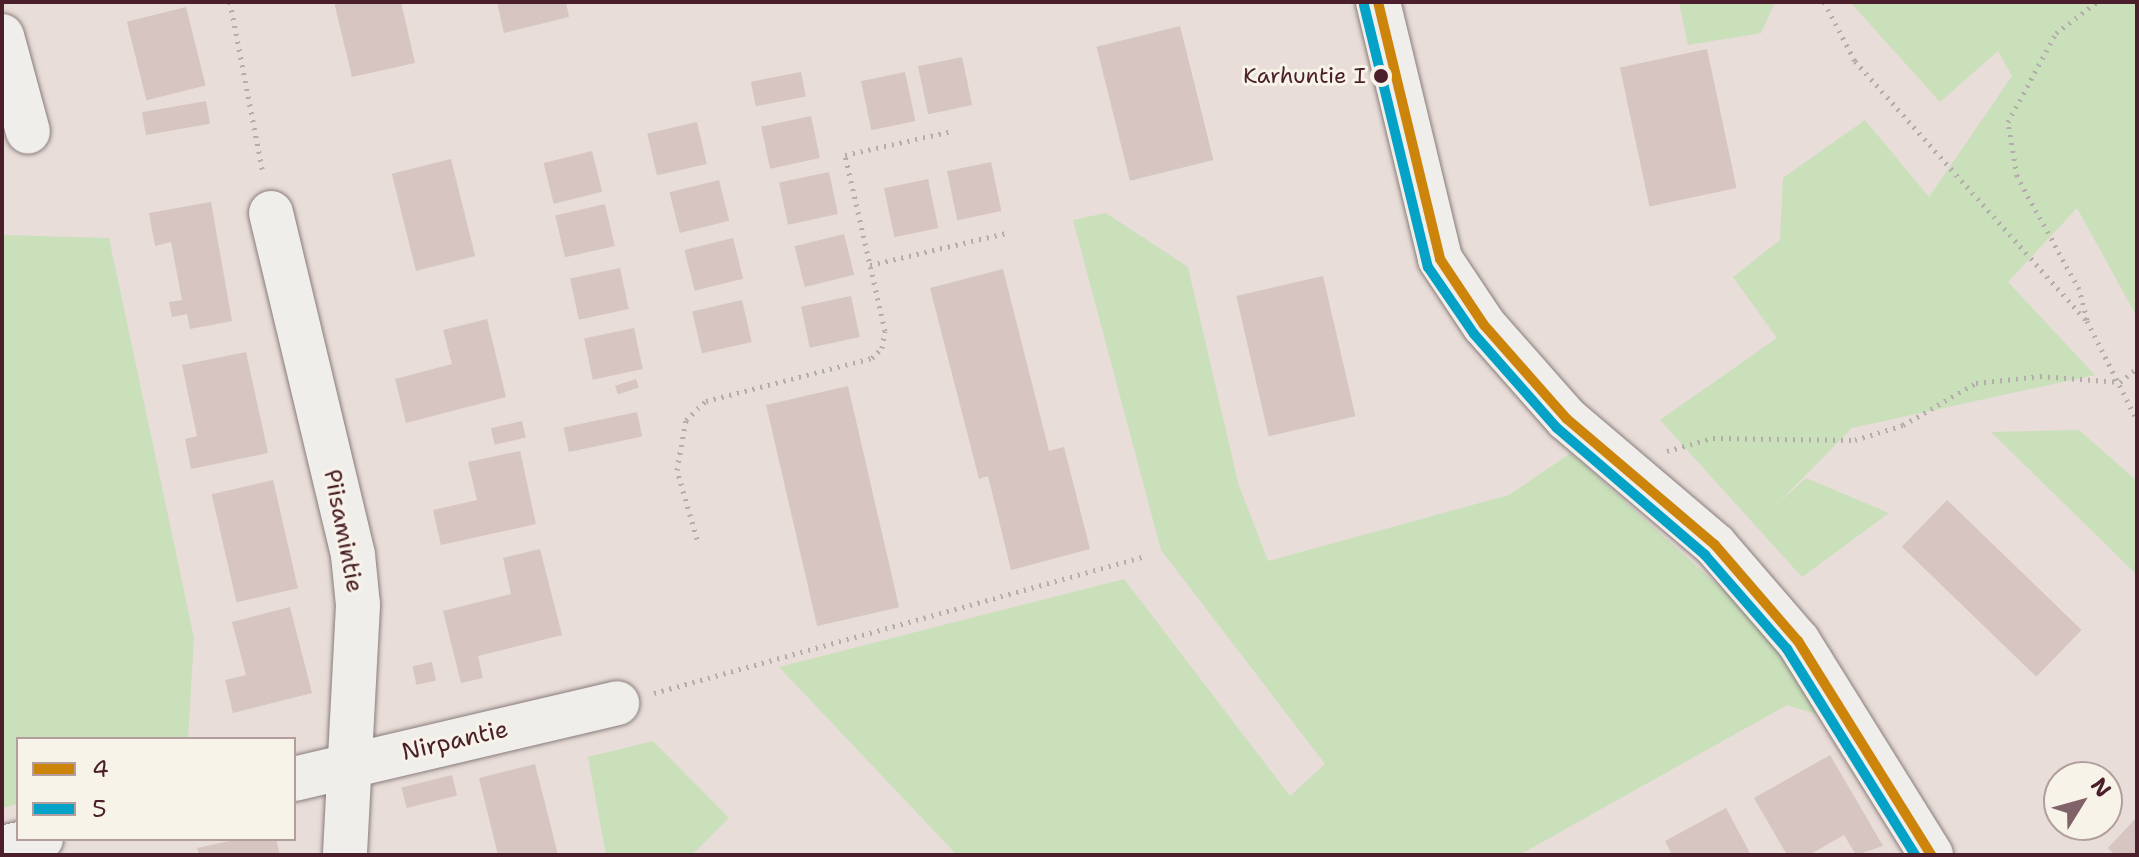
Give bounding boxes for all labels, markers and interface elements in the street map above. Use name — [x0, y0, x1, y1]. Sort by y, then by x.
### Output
place label: Karhuntie I — [1243, 63, 1366, 89]
marker: Karhuntie I — [1373, 68, 1389, 84]
street label: Piisamintie — [317, 467, 369, 595]
street label: Nirpantie — [399, 715, 511, 767]
legend — [16, 737, 296, 841]
text: 4 — [92, 753, 109, 785]
north arrow — [2043, 761, 2123, 841]
text: N — [2084, 772, 2118, 803]
text: 5 — [92, 793, 107, 825]

